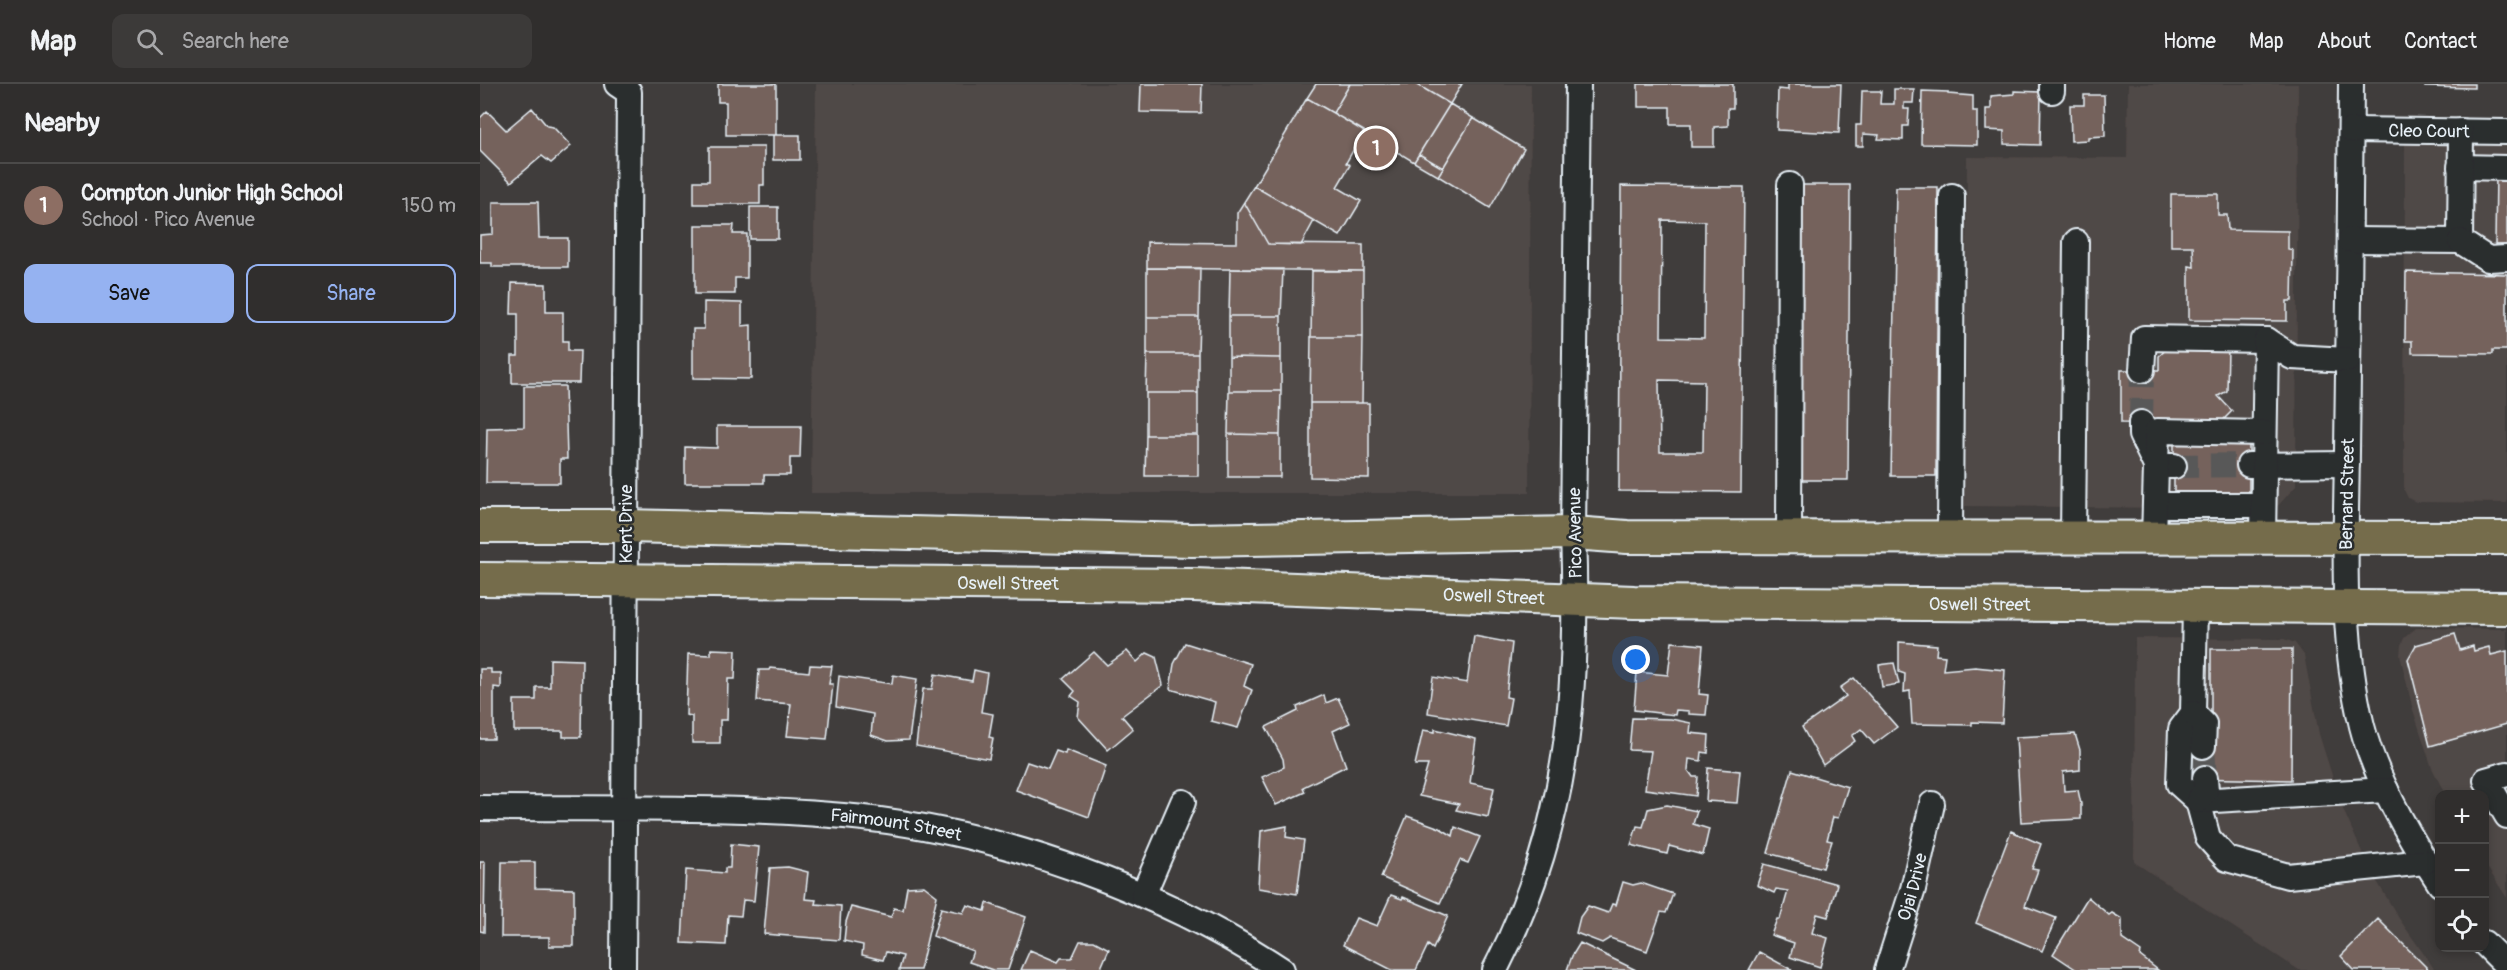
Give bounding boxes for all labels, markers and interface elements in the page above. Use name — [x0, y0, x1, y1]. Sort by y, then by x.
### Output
search box — [112, 14, 532, 68]
text: Map — [30, 24, 76, 59]
icon: search — [133, 25, 166, 58]
text: Search here — [181, 27, 289, 55]
text: Home — [2163, 28, 2216, 55]
text: Map — [2249, 28, 2284, 55]
text: About — [2317, 28, 2371, 55]
text: Contact — [2404, 28, 2477, 55]
text: Nearby — [24, 107, 100, 139]
street label: Cleo Court — [2388, 119, 2471, 144]
pin: 1 — [1356, 126, 1396, 170]
text: Compton Junior High School — [81, 179, 343, 207]
text: 1 — [40, 193, 47, 218]
text: 150 m — [402, 193, 456, 218]
text: School · Pico Avenue — [81, 207, 255, 232]
button: Save — [24, 264, 234, 323]
button: Share — [246, 264, 456, 323]
street label: Bernard Street — [2335, 437, 2360, 550]
street label: Kent Drive — [615, 484, 638, 563]
street label: Pico Avenue — [1563, 487, 1588, 579]
street label: Oswell Street — [957, 572, 1060, 596]
street label: Oswell Street — [1442, 584, 1546, 611]
street label: Oswell Street — [1929, 593, 2031, 617]
your location — [1621, 645, 1650, 674]
map controls — [2435, 790, 2489, 952]
button: + — [2435, 790, 2489, 844]
street label: Fairmount Street — [830, 804, 965, 847]
button: − — [2435, 844, 2489, 898]
street label: Ojai Drive — [1892, 851, 1933, 924]
button: locate — [2435, 898, 2489, 952]

